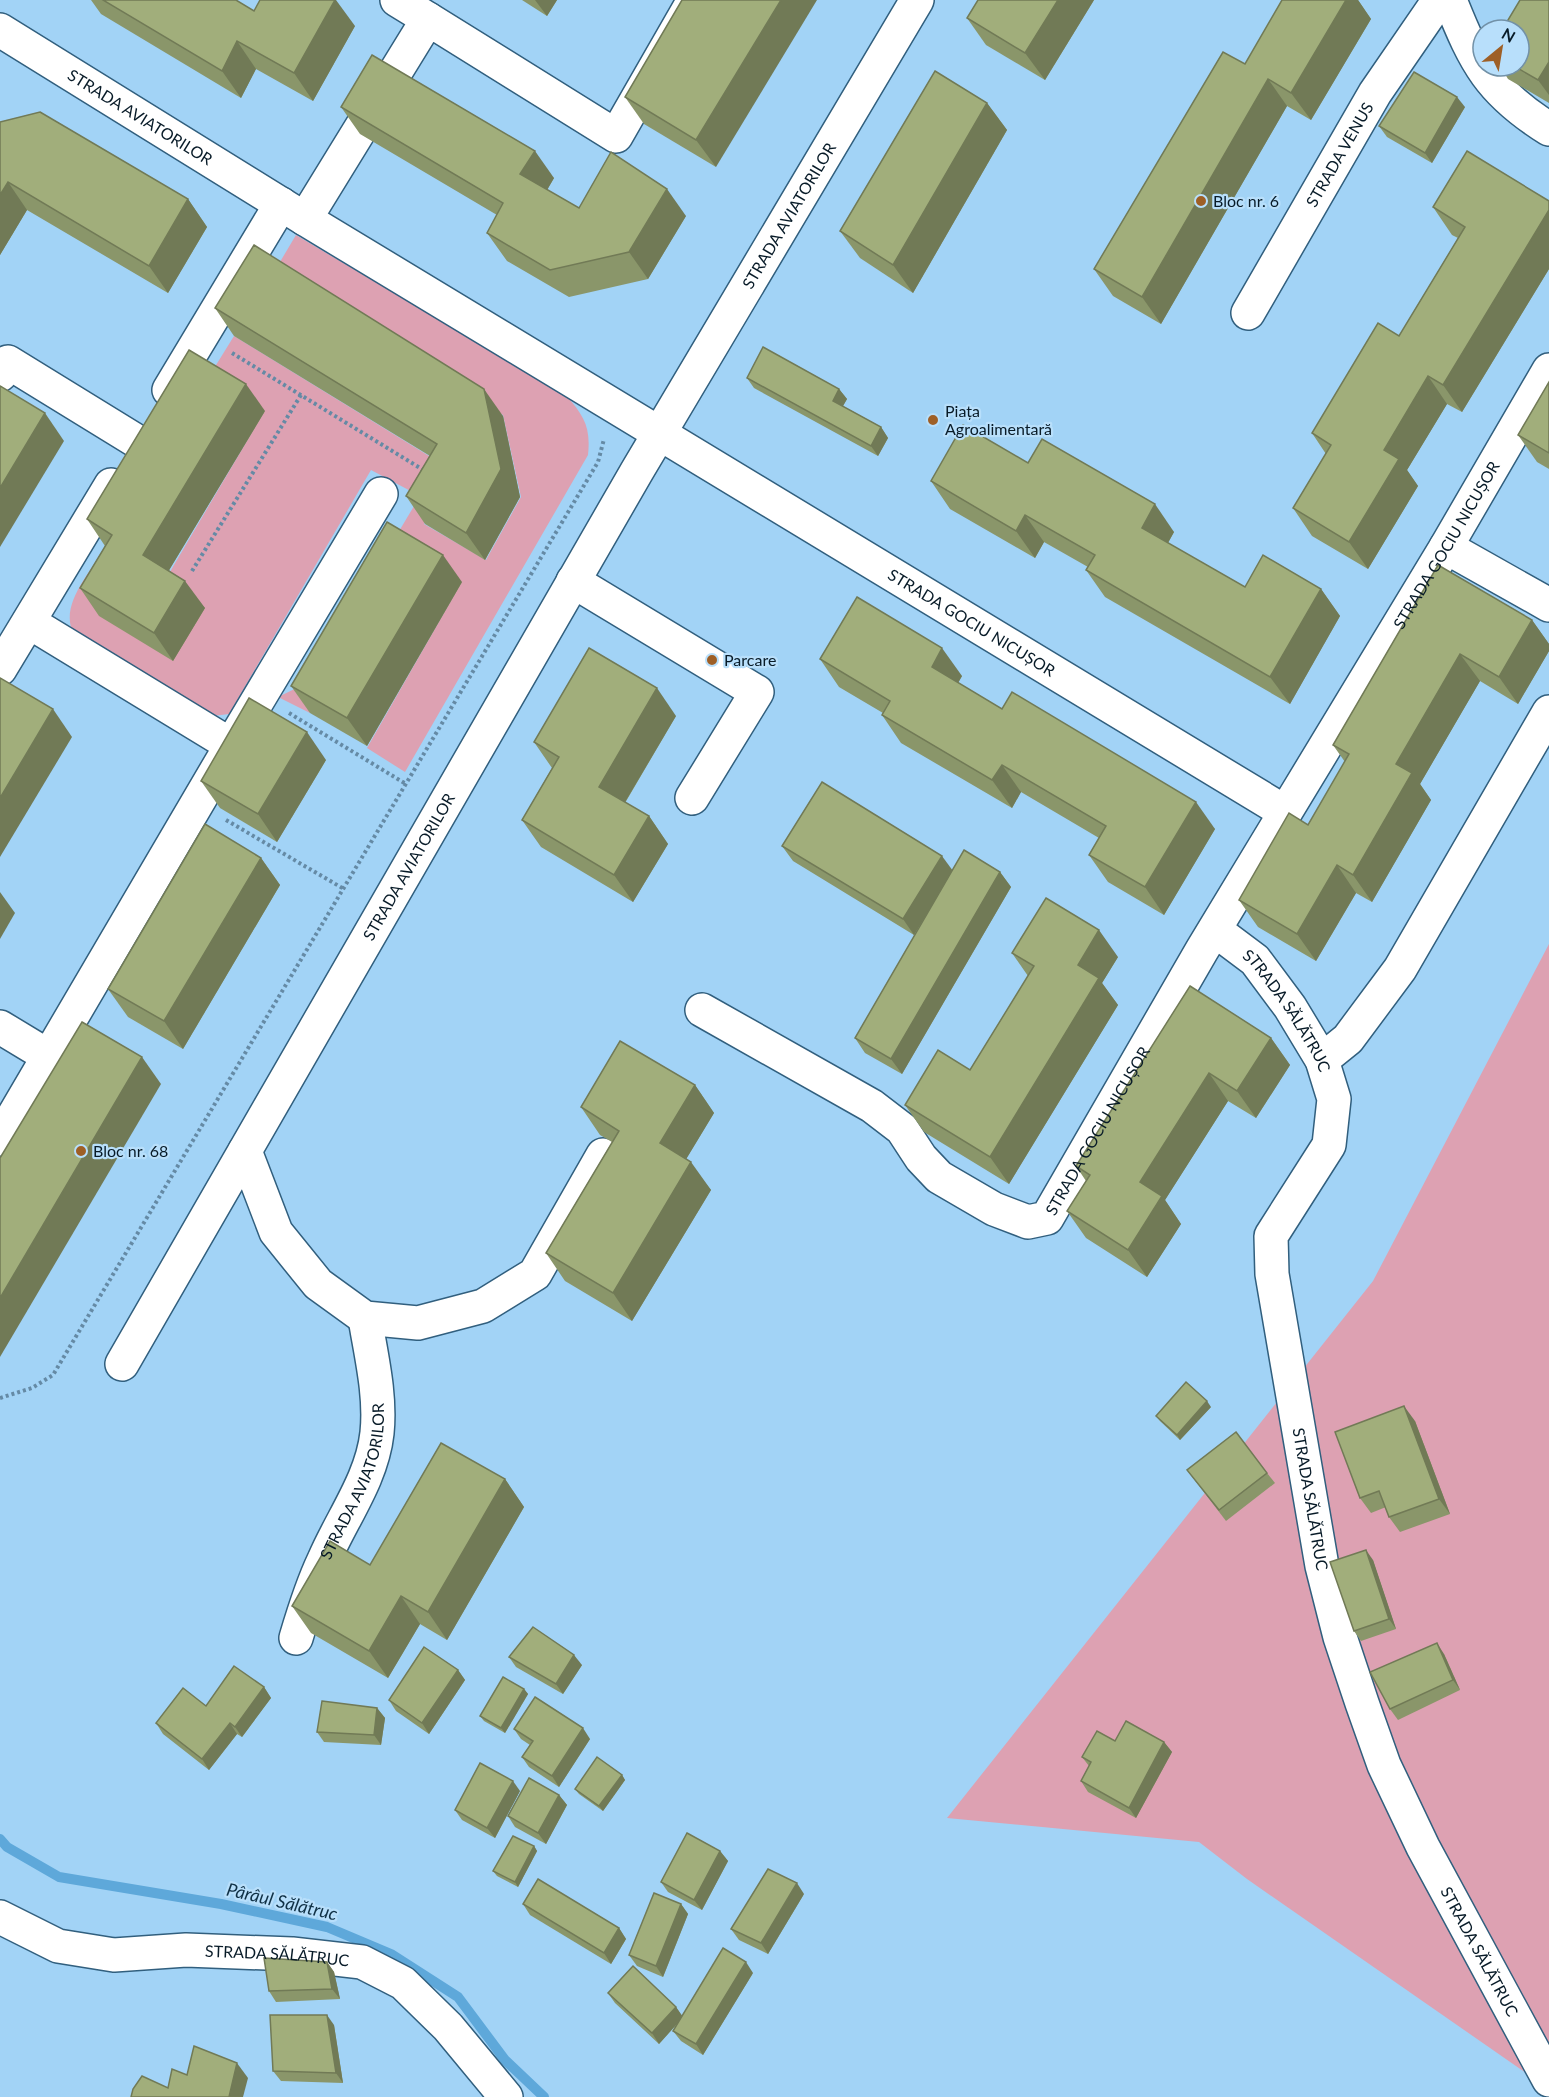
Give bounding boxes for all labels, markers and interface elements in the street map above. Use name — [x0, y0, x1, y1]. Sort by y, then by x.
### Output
north arrow — [1471, 18, 1531, 78]
text: N — [1499, 23, 1519, 46]
street label: STRADA AVIATORILOR — [65, 65, 216, 168]
street label: STRADA VENUS — [1301, 99, 1377, 210]
street label: STRADA AVIATORILOR — [738, 139, 839, 292]
place label: Bloc nr. 6 — [1213, 191, 1279, 210]
marker: Bloc nr. 6 — [1194, 194, 1208, 208]
place label: Piața Agroalimentară — [945, 401, 1052, 438]
marker: Piața Agroalimentară — [926, 413, 940, 427]
street label: STRADA GOCIU NICUȘOR — [1389, 457, 1503, 632]
street label: STRADA GOCIU NICUȘOR — [885, 564, 1059, 680]
place label: Parcare — [724, 650, 776, 669]
marker: Parcare — [705, 653, 719, 667]
street label: STRADA AVIATORILOR — [358, 790, 458, 943]
street label: STRADA SĂLĂTRUC — [1240, 945, 1335, 1074]
street label: STRADA GOCIU NICUȘOR — [1041, 1043, 1153, 1218]
place label: Bloc nr. 68 — [93, 1141, 168, 1160]
marker: Bloc nr. 68 — [74, 1144, 88, 1158]
street label: STRADA AVIATORILOR — [316, 1403, 387, 1562]
street label: STRADA SĂLĂTRUC — [1290, 1426, 1333, 1572]
water label: Pârâul Sălătruc — [225, 1878, 340, 1924]
street label: STRADA SĂLĂTRUC — [1437, 1883, 1523, 2020]
street label: STRADA SĂLĂTRUC — [205, 1941, 350, 1969]

